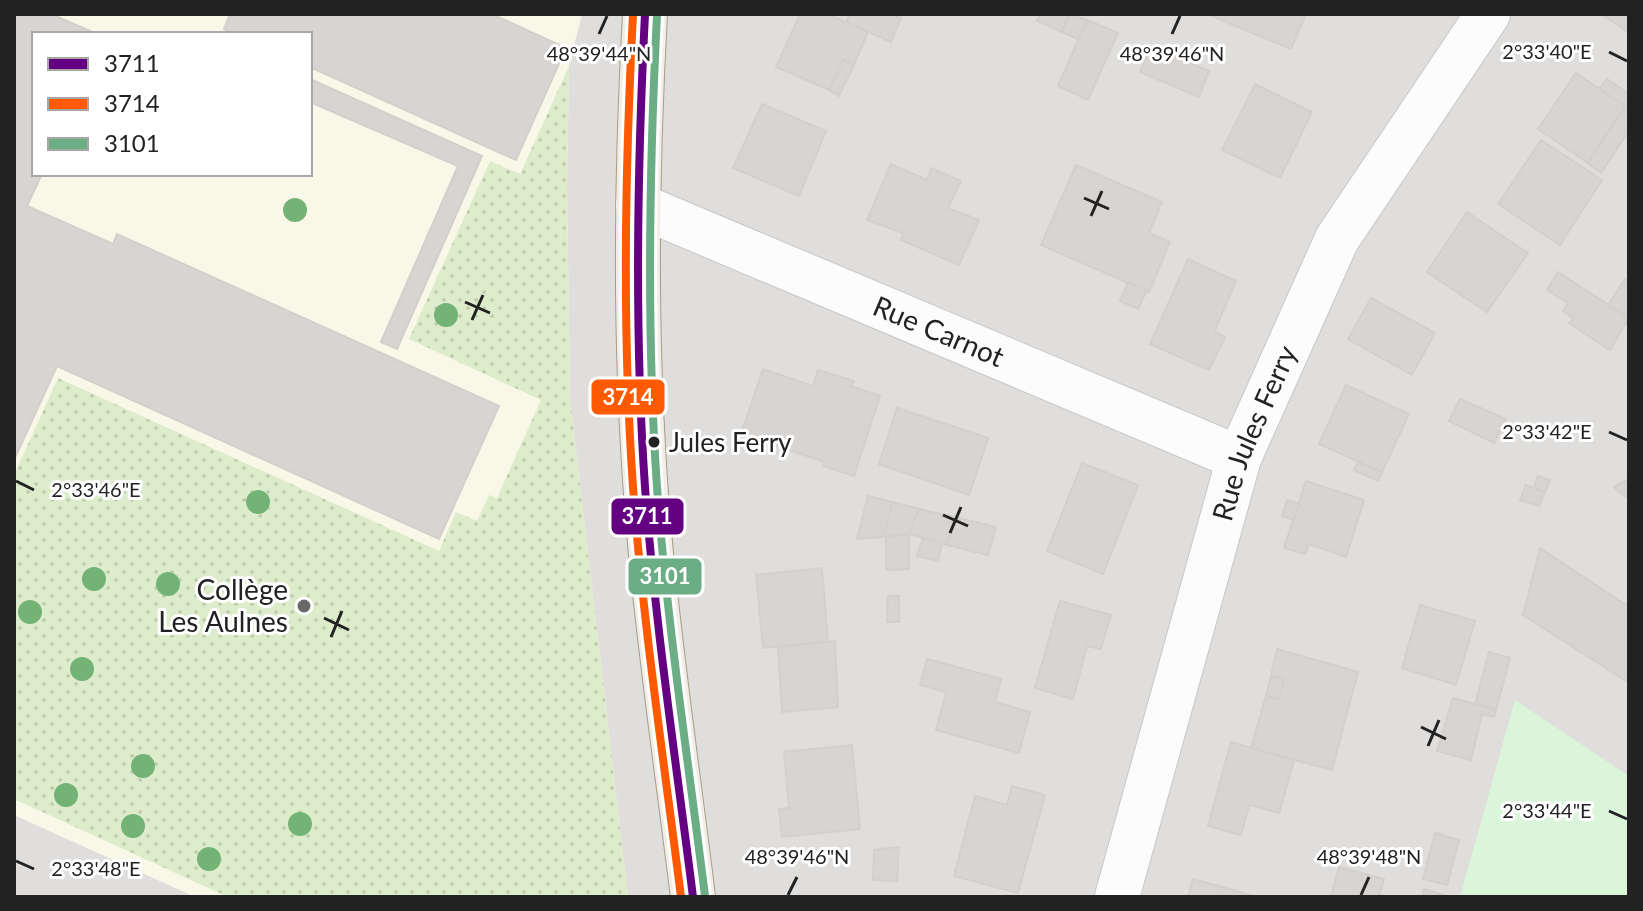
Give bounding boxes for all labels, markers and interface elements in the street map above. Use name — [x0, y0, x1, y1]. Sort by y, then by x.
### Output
legend — [32, 32, 312, 176]
text: 2°33'40"E — [1502, 39, 1592, 63]
text: 48°39'44"N — [547, 41, 651, 65]
text: 48°39'46"N — [1120, 41, 1224, 65]
text: 3711 — [104, 48, 160, 77]
text: 3714 — [104, 88, 160, 117]
text: 3101 — [104, 128, 160, 157]
street label: Rue Carnot — [868, 288, 1009, 373]
street label: Rue Jules Ferry — [1204, 339, 1303, 524]
line badge: 3714 — [590, 378, 666, 416]
text: 3714 — [602, 383, 654, 410]
text: 2°33'42"E — [1502, 419, 1592, 443]
place label: Jules Ferry — [669, 426, 792, 458]
marker: Jules Ferry — [646, 434, 662, 450]
text: 2°33'46"E — [51, 477, 141, 501]
line badge: 3711 — [610, 497, 685, 536]
text: 3711 — [621, 502, 673, 529]
line badge: 3101 — [627, 557, 703, 596]
text: 3101 — [639, 562, 691, 589]
place label: Collège Les Aulnes — [158, 572, 288, 638]
marker: Collège Les Aulnes — [295, 597, 313, 615]
text: 2°33'44"E — [1502, 798, 1592, 822]
text: 48°39'46"N — [745, 844, 849, 868]
text: 48°39'48"N — [1317, 844, 1421, 868]
text: 2°33'48"E — [51, 856, 141, 880]

